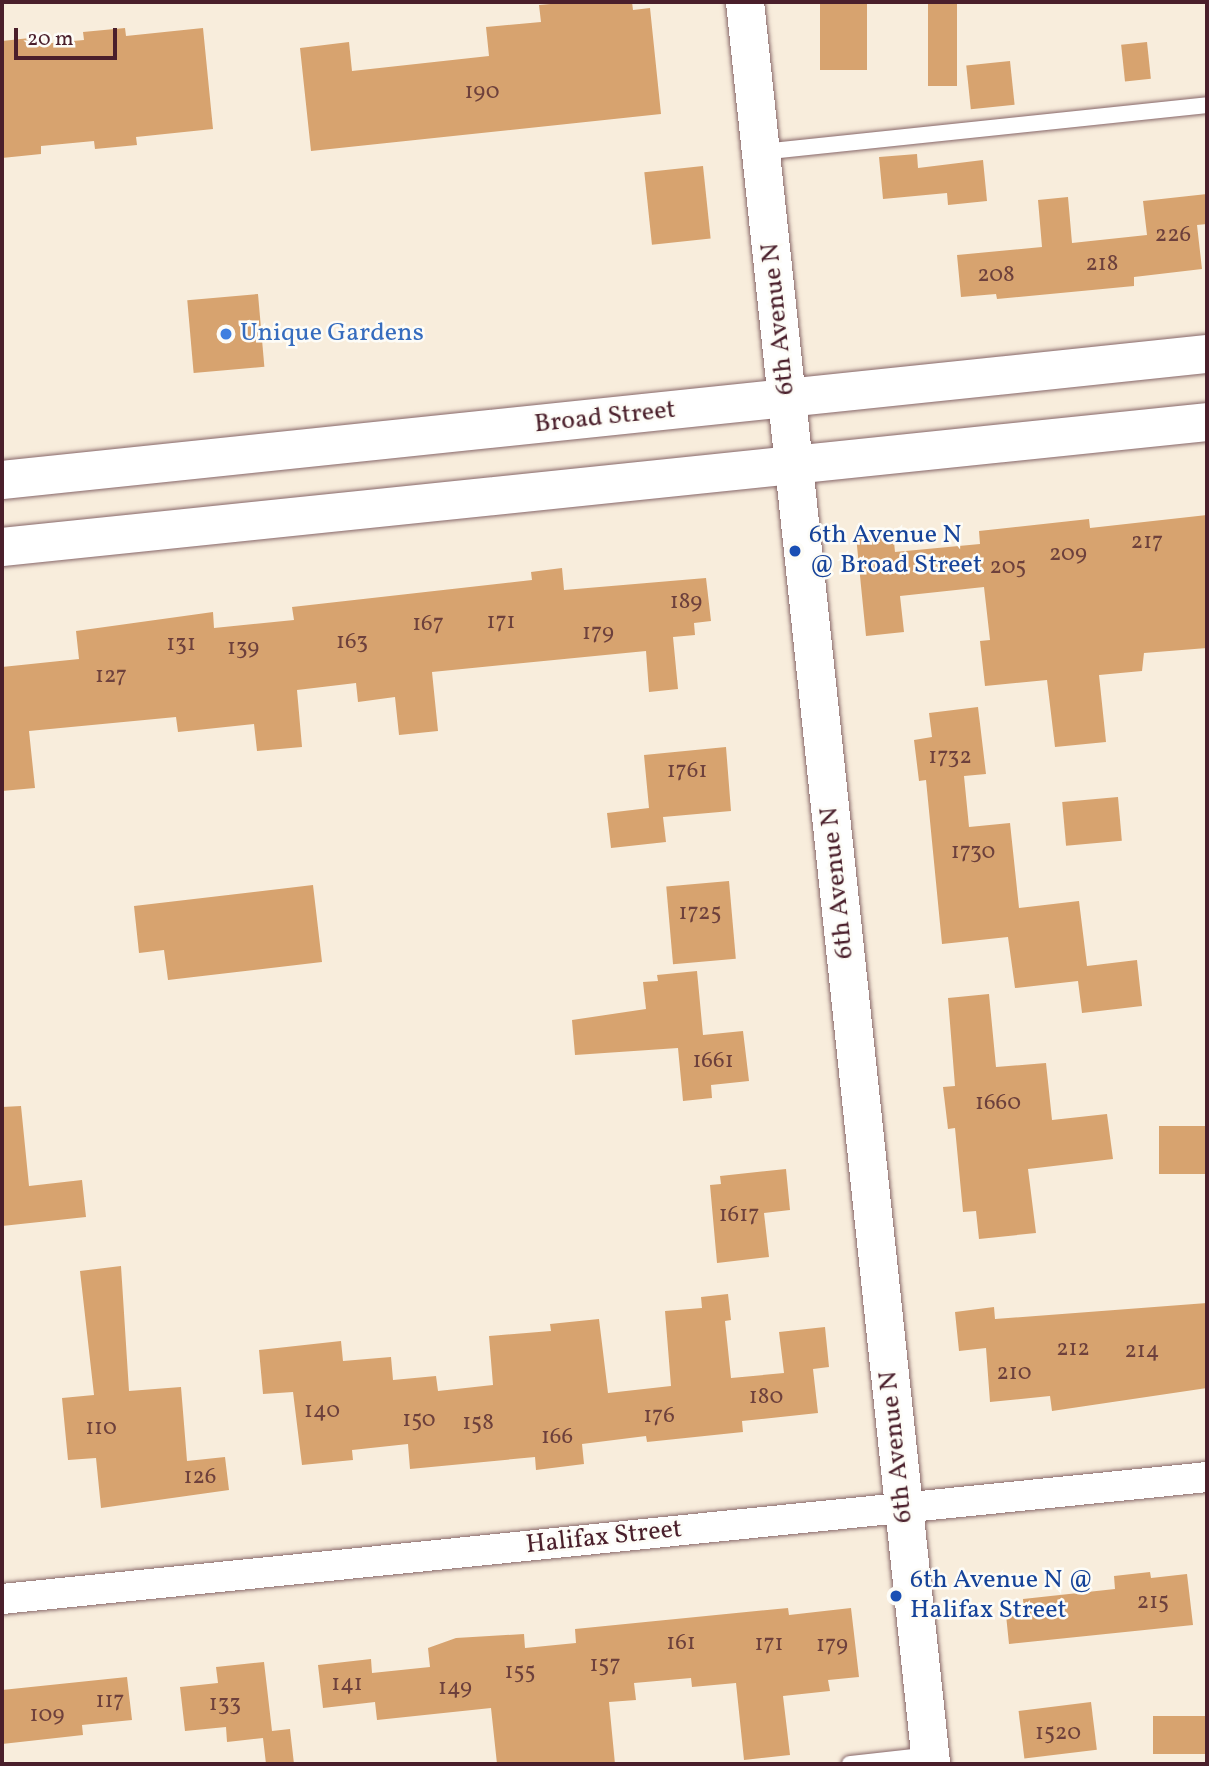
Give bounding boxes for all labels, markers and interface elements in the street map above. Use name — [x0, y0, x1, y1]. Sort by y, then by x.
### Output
scale bar — [18, 14, 121, 58]
text: 20 m — [27, 25, 73, 54]
house number: 190 — [464, 78, 500, 106]
house number: 226 — [1155, 221, 1191, 249]
street label: 6th Avenue N — [756, 242, 802, 396]
house number: 218 — [1086, 250, 1118, 278]
house number: 208 — [977, 261, 1015, 289]
place label: Unique Gardens — [240, 318, 424, 350]
marker: Unique Gardens — [218, 326, 234, 342]
street label: Broad Street — [533, 395, 677, 441]
place label: 6th Avenue N @ Broad Street — [809, 520, 982, 582]
house number: 217 — [1131, 528, 1163, 556]
house number: 209 — [1049, 540, 1087, 568]
marker: 6th Avenue N @ Broad Street — [787, 543, 803, 559]
house number: 205 — [990, 553, 1026, 581]
house number: 189 — [670, 588, 702, 616]
house number: 171 — [486, 608, 516, 636]
house number: 167 — [412, 610, 444, 638]
house number: 179 — [582, 619, 614, 647]
house number: 163 — [336, 628, 368, 656]
house number: 131 — [166, 630, 196, 658]
house number: 139 — [227, 634, 259, 662]
house number: 127 — [95, 662, 127, 690]
house number: 1732 — [928, 743, 972, 771]
house number: 1761 — [667, 757, 707, 785]
street label: 6th Avenue N — [815, 806, 861, 960]
house number: 1730 — [951, 838, 995, 866]
house number: 1725 — [678, 899, 722, 927]
house number: 1661 — [692, 1047, 734, 1075]
house number: 1660 — [975, 1089, 1021, 1117]
house number: 1617 — [719, 1201, 759, 1229]
house number: 212 — [1056, 1335, 1090, 1363]
house number: 214 — [1124, 1337, 1160, 1365]
house number: 210 — [996, 1359, 1032, 1387]
street label: 6th Avenue N — [874, 1370, 920, 1524]
house number: 180 — [749, 1383, 783, 1411]
house number: 140 — [304, 1397, 340, 1425]
house number: 176 — [643, 1402, 675, 1430]
house number: 150 — [402, 1406, 436, 1434]
house number: 158 — [462, 1409, 494, 1437]
house number: 110 — [85, 1414, 117, 1442]
house number: 166 — [541, 1423, 573, 1451]
house number: 126 — [184, 1463, 216, 1491]
street label: Halifax Street — [524, 1514, 684, 1562]
place label: 6th Avenue N @ Halifax Street — [910, 1565, 1094, 1626]
marker: 6th Avenue N @ Halifax Street — [888, 1588, 904, 1604]
house number: 215 — [1137, 1588, 1169, 1616]
house number: 161 — [666, 1629, 696, 1657]
house number: 171 — [754, 1630, 784, 1658]
house number: 179 — [816, 1631, 848, 1659]
house number: 157 — [589, 1651, 621, 1679]
house number: 155 — [504, 1658, 536, 1686]
house number: 141 — [331, 1670, 363, 1698]
house number: 149 — [438, 1674, 472, 1702]
house number: 117 — [95, 1687, 125, 1715]
house number: 133 — [209, 1690, 241, 1718]
house number: 109 — [30, 1701, 64, 1729]
house number: 1520 — [1035, 1719, 1081, 1747]

